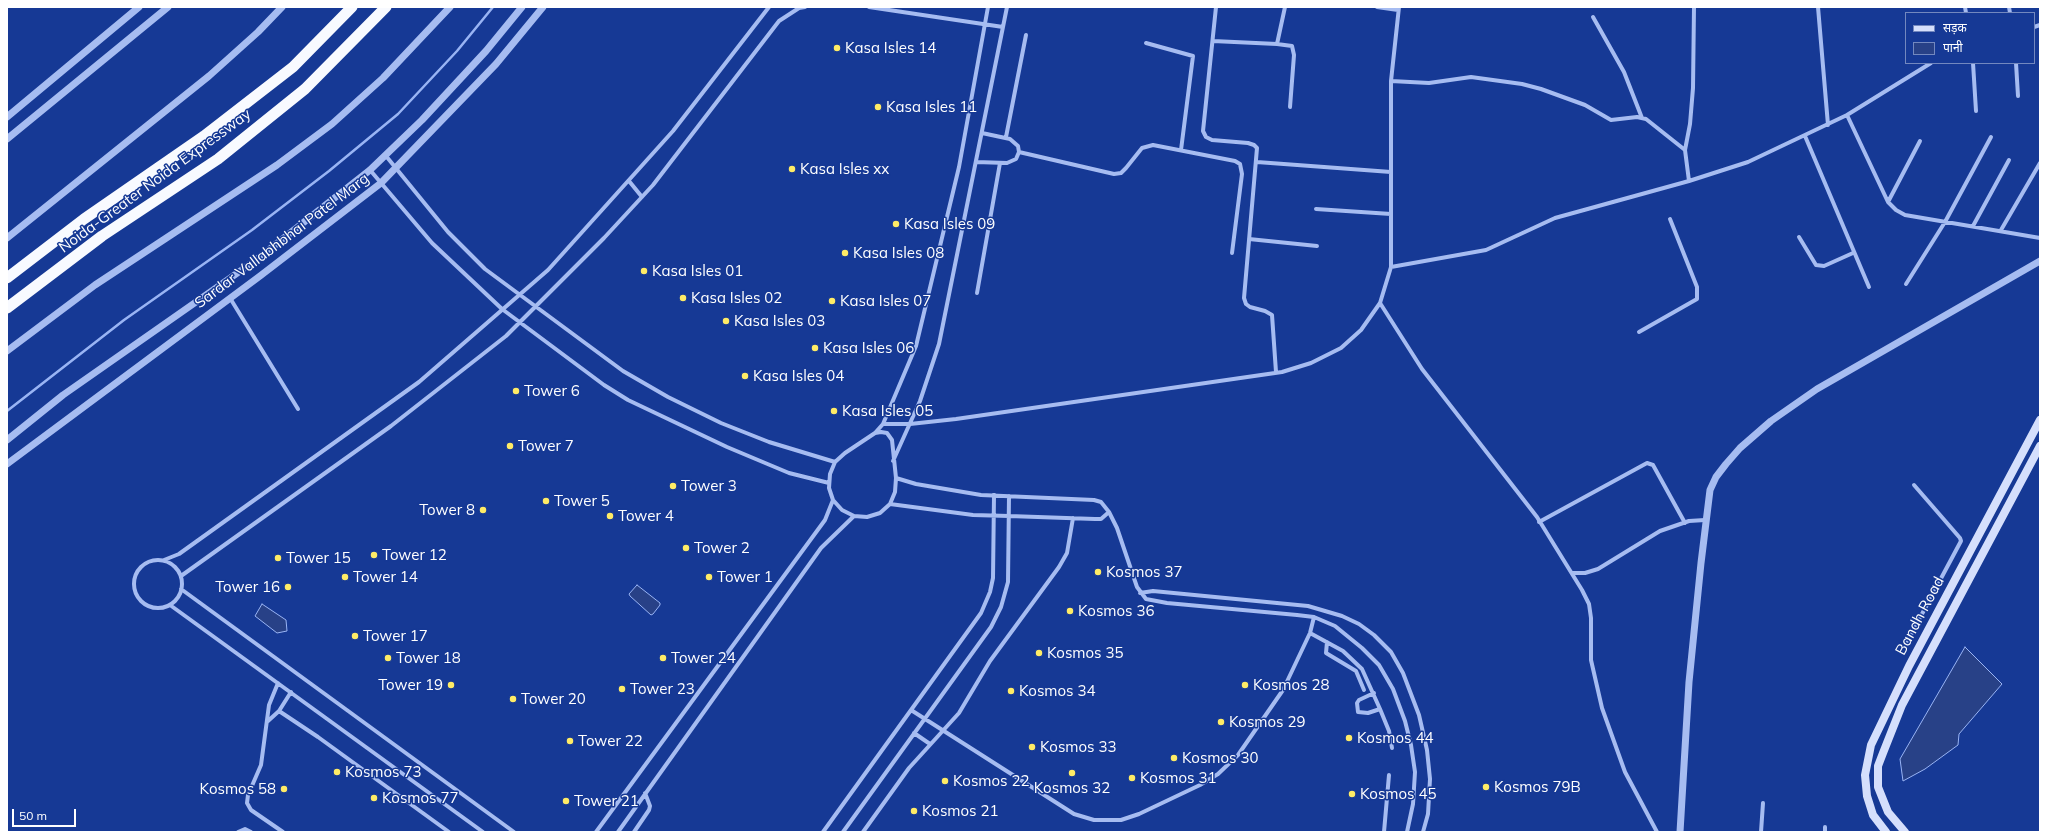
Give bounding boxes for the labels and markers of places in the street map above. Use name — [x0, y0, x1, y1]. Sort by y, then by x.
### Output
place label: Kasa Isles 14 — [845, 39, 936, 57]
marker: Kasa Isles 14 — [832, 43, 842, 53]
place label: Kasa Isles 11 — [886, 98, 977, 116]
marker: Kasa Isles 11 — [873, 102, 883, 112]
place label: Kasa Isles xx — [800, 160, 889, 178]
marker: Kasa Isles xx — [787, 164, 797, 174]
place label: Kasa Isles 09 — [904, 215, 995, 233]
marker: Kasa Isles 09 — [891, 219, 901, 229]
place label: Kasa Isles 08 — [853, 244, 944, 262]
marker: Kasa Isles 08 — [840, 248, 850, 258]
place label: Kasa Isles 01 — [652, 262, 743, 280]
marker: Kasa Isles 01 — [639, 266, 649, 276]
place label: Kasa Isles 02 — [691, 289, 782, 307]
place label: Kasa Isles 07 — [840, 292, 931, 310]
marker: Kasa Isles 02 — [678, 293, 688, 303]
marker: Kasa Isles 07 — [827, 296, 837, 306]
place label: Kasa Isles 03 — [734, 312, 825, 330]
marker: Kasa Isles 03 — [721, 316, 731, 326]
place label: Kasa Isles 06 — [823, 339, 914, 357]
marker: Kasa Isles 06 — [810, 343, 820, 353]
place label: Kasa Isles 04 — [753, 367, 844, 385]
marker: Kasa Isles 04 — [740, 371, 750, 381]
place label: Tower 6 — [524, 382, 580, 400]
marker: Tower 6 — [511, 386, 521, 396]
place label: Kasa Isles 05 — [842, 402, 933, 420]
marker: Kasa Isles 05 — [829, 406, 839, 416]
place label: Tower 7 — [518, 437, 574, 455]
marker: Tower 7 — [505, 441, 515, 451]
place label: Tower 3 — [681, 477, 737, 495]
marker: Tower 3 — [668, 481, 678, 491]
place label: Tower 5 — [554, 492, 610, 510]
marker: Tower 5 — [541, 496, 551, 506]
place label: Tower 8 — [419, 501, 475, 519]
marker: Tower 8 — [478, 505, 488, 515]
place label: Tower 4 — [618, 507, 674, 525]
marker: Tower 4 — [605, 511, 615, 521]
place label: Tower 2 — [694, 539, 750, 557]
marker: Tower 2 — [681, 543, 691, 553]
place label: Tower 12 — [382, 546, 447, 564]
place label: Tower 15 — [286, 549, 351, 567]
marker: Tower 12 — [369, 550, 379, 560]
marker: Tower 15 — [273, 553, 283, 563]
place label: Kosmos 37 — [1106, 563, 1182, 581]
marker: Kosmos 37 — [1093, 567, 1103, 577]
place label: Tower 14 — [353, 568, 418, 586]
place label: Tower 1 — [717, 568, 773, 586]
marker: Tower 14 — [340, 572, 350, 582]
marker: Tower 1 — [704, 572, 714, 582]
place label: Tower 16 — [215, 578, 280, 596]
marker: Tower 16 — [283, 582, 293, 592]
place label: Kosmos 36 — [1078, 602, 1154, 620]
marker: Kosmos 36 — [1065, 606, 1075, 616]
place label: Tower 17 — [363, 627, 428, 645]
marker: Tower 17 — [350, 631, 360, 641]
place label: Kosmos 35 — [1047, 644, 1123, 662]
marker: Kosmos 35 — [1034, 648, 1044, 658]
place label: Tower 18 — [396, 649, 461, 667]
place label: Tower 24 — [671, 649, 736, 667]
marker: Tower 18 — [383, 653, 393, 663]
marker: Tower 24 — [658, 653, 668, 663]
place label: Tower 19 — [378, 676, 443, 694]
place label: Kosmos 28 — [1253, 676, 1329, 694]
marker: Tower 19 — [446, 680, 456, 690]
place label: Tower 23 — [630, 680, 695, 698]
marker: Kosmos 28 — [1240, 680, 1250, 690]
place label: Kosmos 34 — [1019, 682, 1095, 700]
marker: Tower 23 — [617, 684, 627, 694]
marker: Kosmos 34 — [1006, 686, 1016, 696]
place label: Tower 20 — [521, 690, 586, 708]
marker: Tower 20 — [508, 694, 518, 704]
place label: Kosmos 29 — [1229, 713, 1305, 731]
marker: Kosmos 29 — [1216, 717, 1226, 727]
place label: Kosmos 44 — [1357, 729, 1433, 747]
place label: Tower 22 — [578, 732, 643, 750]
marker: Kosmos 44 — [1344, 733, 1354, 743]
marker: Tower 22 — [565, 736, 575, 746]
place label: Kosmos 33 — [1040, 738, 1116, 756]
marker: Kosmos 33 — [1027, 742, 1037, 752]
place label: Kosmos 30 — [1182, 749, 1258, 767]
marker: Kosmos 30 — [1169, 753, 1179, 763]
place label: Kosmos 73 — [345, 763, 421, 781]
marker: Kosmos 73 — [332, 767, 342, 777]
marker: Kosmos 32 — [1067, 768, 1077, 778]
place label: Kosmos 31 — [1140, 769, 1216, 787]
place label: Kosmos 22 — [953, 772, 1029, 790]
marker: Kosmos 31 — [1127, 773, 1137, 783]
marker: Kosmos 22 — [940, 776, 950, 786]
place label: Kosmos 79B — [1494, 778, 1581, 796]
place label: Kosmos 32 — [1034, 779, 1110, 797]
place label: Kosmos 58 — [200, 780, 276, 798]
marker: Kosmos 79B — [1481, 782, 1491, 792]
marker: Kosmos 58 — [279, 784, 289, 794]
place label: Kosmos 45 — [1360, 785, 1436, 803]
place label: Kosmos 77 — [382, 789, 458, 807]
marker: Kosmos 45 — [1347, 789, 1357, 799]
place label: Tower 21 — [574, 792, 639, 810]
marker: Kosmos 77 — [369, 793, 379, 803]
marker: Tower 21 — [561, 796, 571, 806]
place label: Kosmos 21 — [922, 802, 998, 820]
marker: Kosmos 21 — [909, 806, 919, 816]

